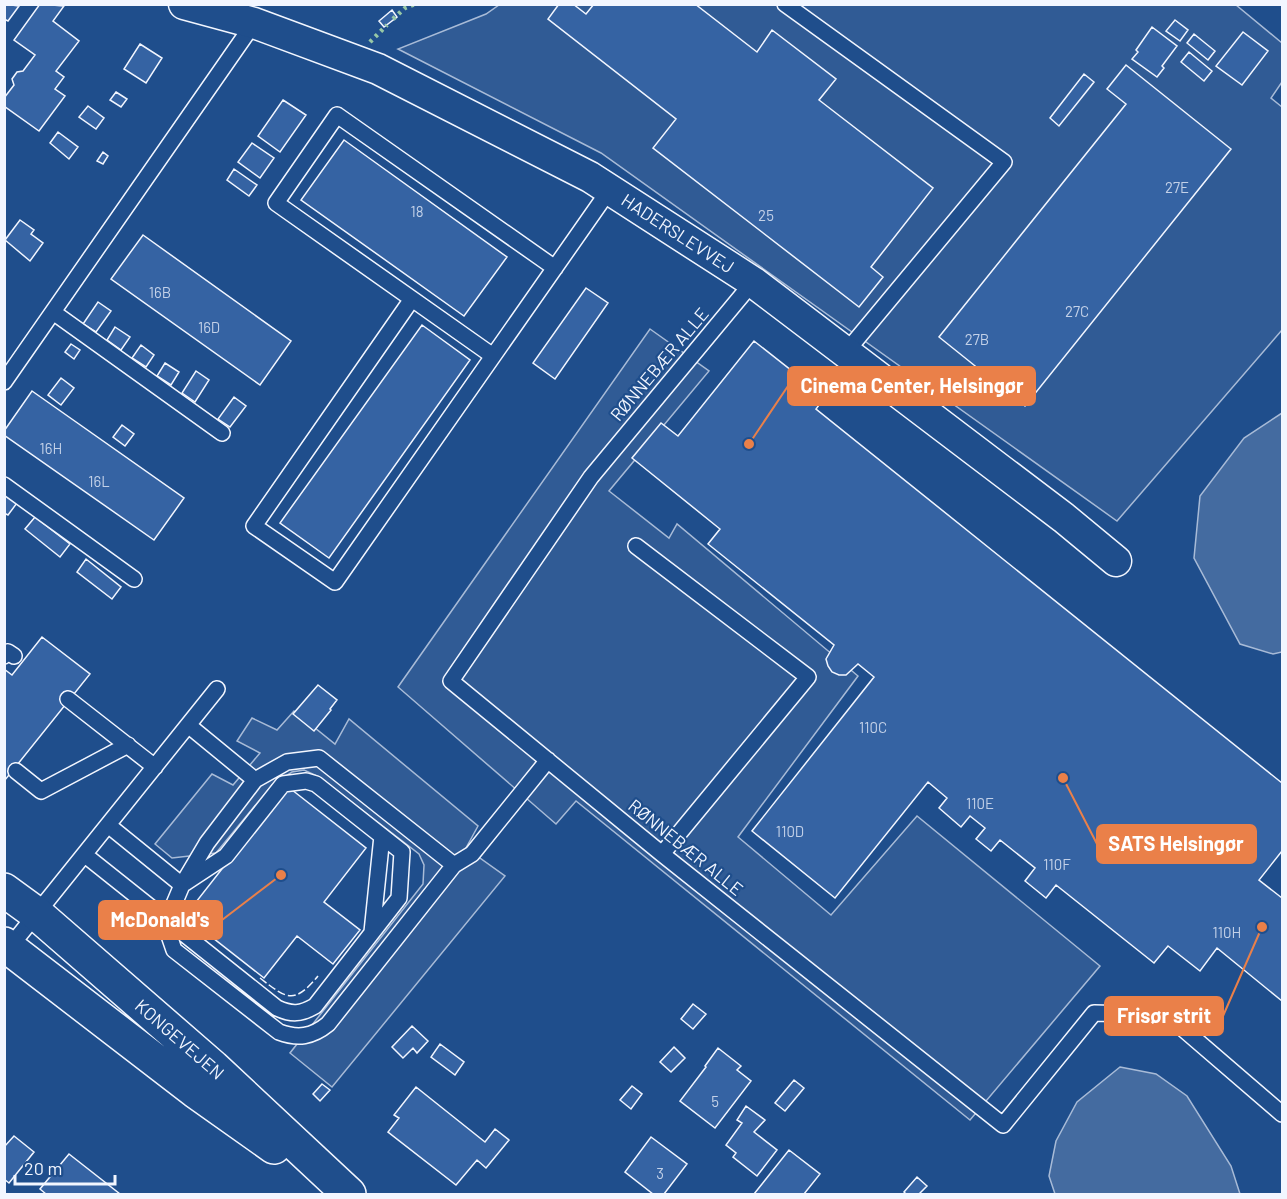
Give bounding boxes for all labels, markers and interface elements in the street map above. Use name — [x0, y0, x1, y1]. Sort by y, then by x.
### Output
house number: 27E — [1165, 178, 1189, 196]
street label: HADERSLEVVEJ — [618, 188, 738, 278]
house number: 18 — [410, 202, 424, 220]
house number: 25 — [758, 206, 774, 224]
house number: 16B — [149, 283, 171, 301]
house number: 27C — [1065, 302, 1089, 320]
street label: RØNNEBÆR ALLE — [605, 303, 713, 425]
house number: 16D — [198, 318, 220, 336]
house number: 27B — [965, 330, 989, 348]
callout: Cinema Center, Helsingør — [788, 367, 1035, 405]
text: Cinema Center, Helsingør — [800, 373, 1024, 397]
house number: 16H — [40, 439, 62, 457]
house number: 16L — [88, 472, 110, 490]
house number: 110C — [859, 718, 887, 736]
street label: RØNNEBÆR ALLE — [624, 794, 748, 900]
house number: 110E — [966, 794, 994, 812]
house number: 110D — [776, 822, 804, 840]
callout: SATS Helsingør — [1097, 825, 1256, 863]
text: SATS Helsingør — [1108, 831, 1244, 855]
house number: 110F — [1043, 855, 1071, 873]
callout: McDonald's — [99, 901, 222, 939]
text: McDonald's — [110, 907, 210, 931]
house number: 110H — [1213, 923, 1241, 941]
street label: KONGEVEJEN — [131, 994, 229, 1084]
callout: Frisør strit — [1105, 997, 1223, 1035]
text: Frisør strit — [1117, 1003, 1211, 1027]
house number: 5 — [711, 1092, 719, 1110]
scale bar — [15, 1148, 116, 1186]
text: 20 m — [24, 1157, 62, 1179]
house number: 3 — [656, 1164, 664, 1182]

